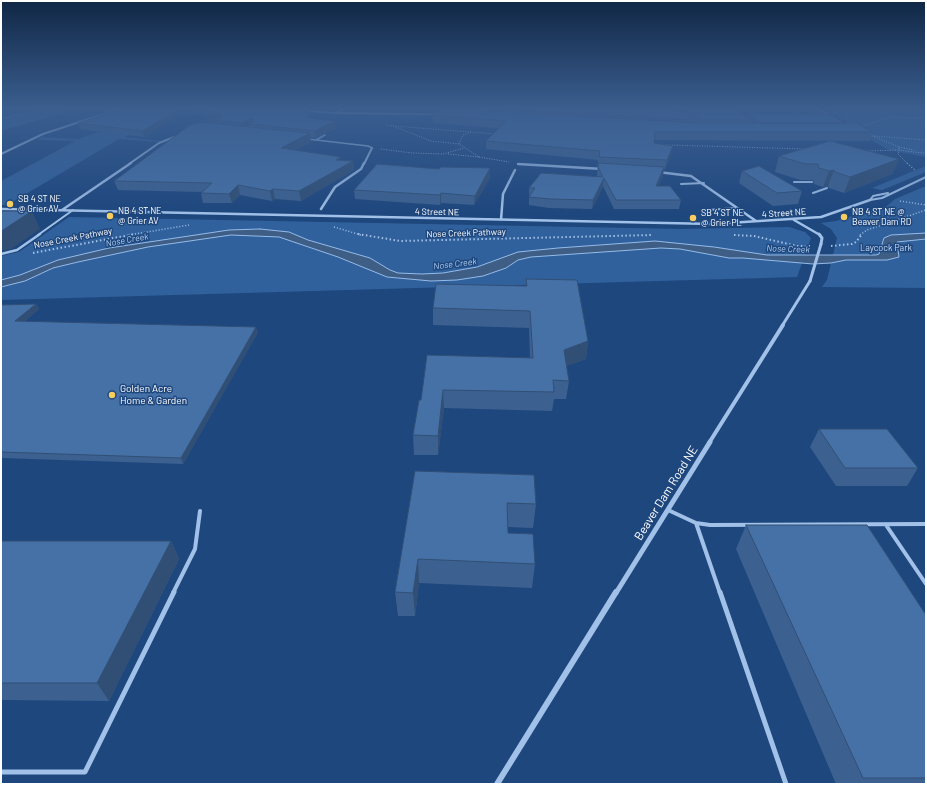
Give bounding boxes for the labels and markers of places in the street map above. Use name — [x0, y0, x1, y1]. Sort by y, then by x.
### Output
place label: SB 4 ST NE @ Grier AV — [18, 194, 61, 215]
marker: SB 4 ST NE @ Grier AV — [5, 199, 15, 209]
place label: NB 4 ST NE @ Grier AV — [118, 206, 162, 227]
place label: NB 4 ST NE @ Beaver Dam RD — [852, 207, 911, 228]
place label: SB 4 ST NE @ Grier PL — [701, 208, 744, 229]
marker: NB 4 ST NE @ Grier AV — [105, 211, 115, 221]
marker: NB 4 ST NE @ Beaver Dam RD — [839, 212, 849, 222]
marker: SB 4 ST NE @ Grier PL — [688, 213, 698, 223]
place label: Golden Acre Home & Garden — [120, 383, 187, 406]
marker: Golden Acre Home & Garden — [107, 390, 117, 400]

